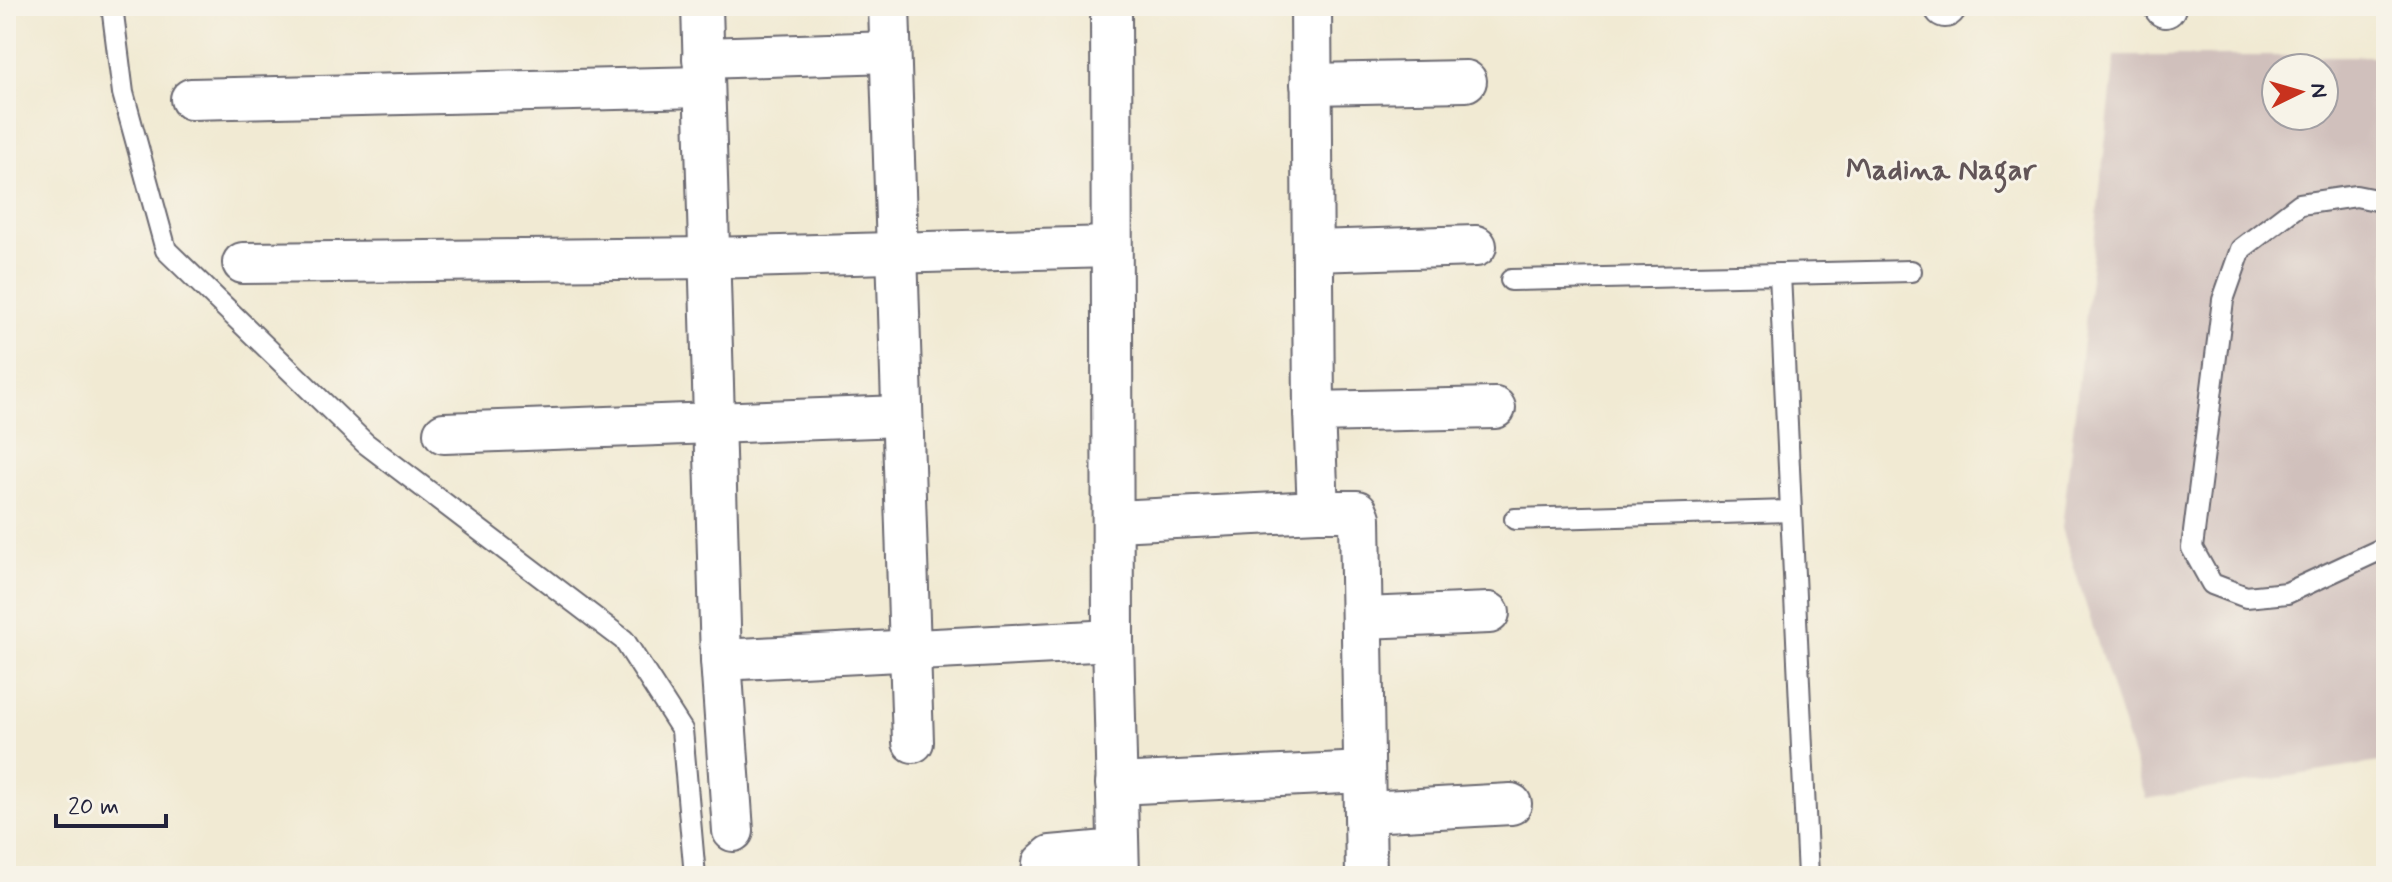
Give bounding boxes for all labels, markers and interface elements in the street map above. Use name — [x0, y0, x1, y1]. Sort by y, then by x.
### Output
north arrow — [2260, 52, 2340, 132]
text: N — [2303, 82, 2333, 99]
district label: Madina Nagar — [1846, 151, 2037, 194]
scale bar — [56, 778, 166, 828]
text: 20 m — [68, 792, 119, 823]

